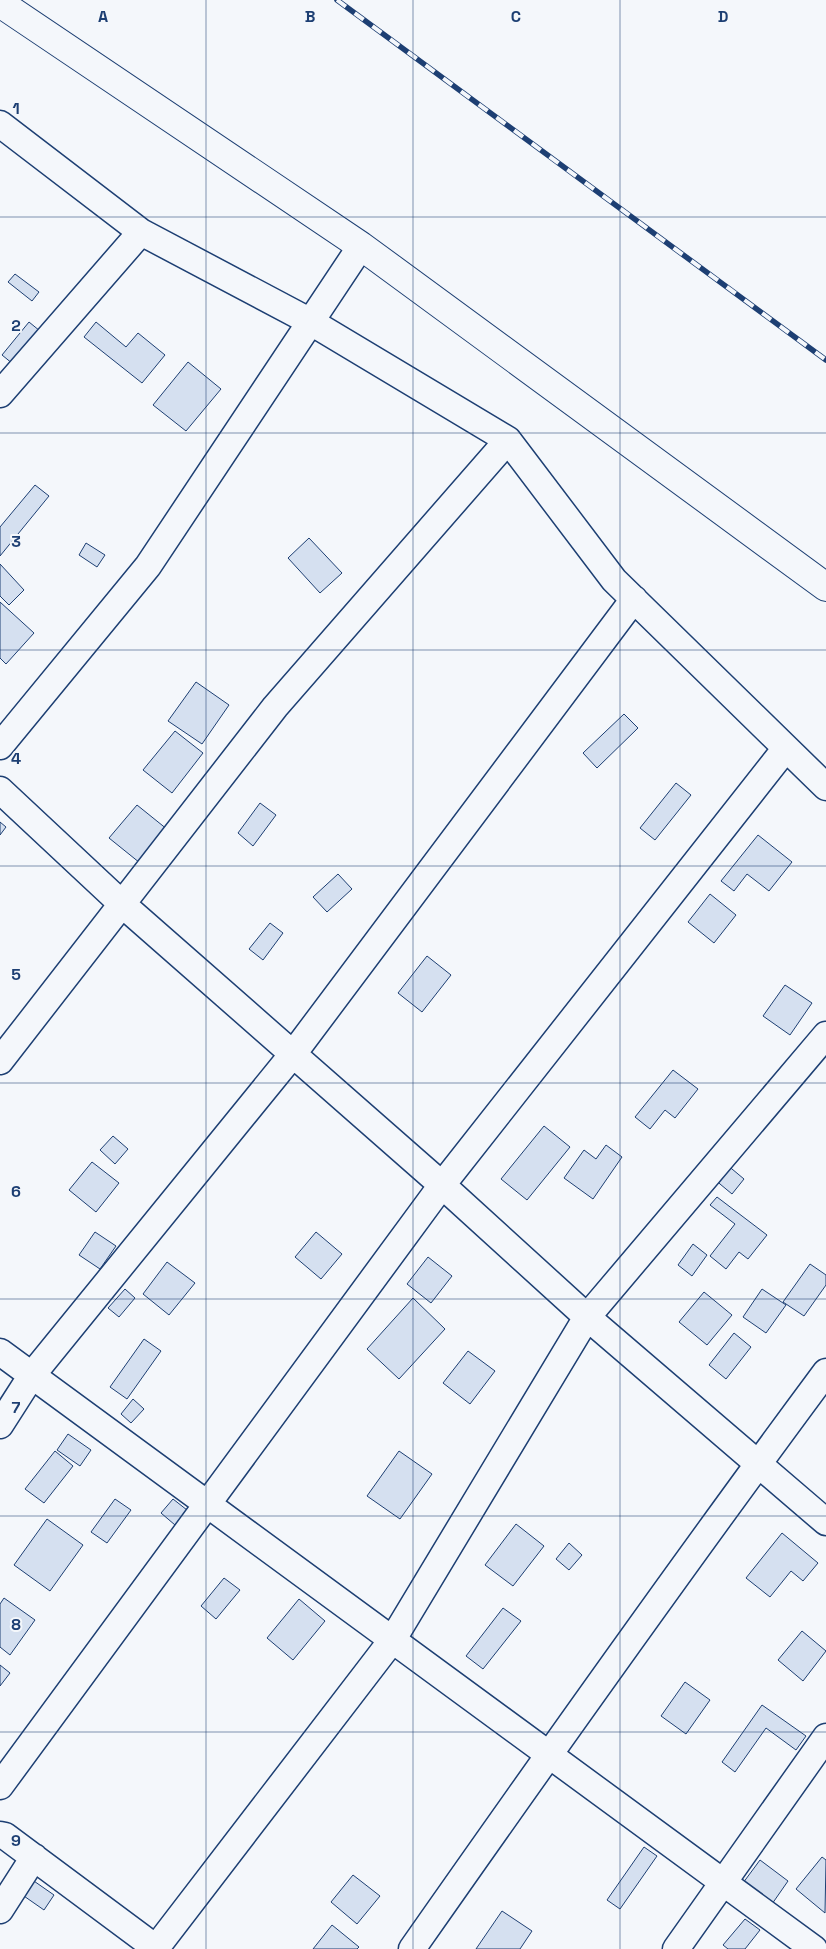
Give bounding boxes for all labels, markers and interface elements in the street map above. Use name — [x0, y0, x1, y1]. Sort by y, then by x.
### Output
text: A — [98, 6, 108, 27]
text: B — [305, 6, 315, 27]
text: C — [511, 6, 521, 27]
text: D — [718, 6, 728, 27]
text: 1 — [12, 98, 20, 119]
text: 2 — [11, 315, 21, 336]
text: 3 — [11, 531, 21, 552]
text: 4 — [11, 748, 21, 769]
text: 5 — [11, 964, 21, 985]
text: 6 — [11, 1181, 21, 1202]
text: 7 — [12, 1397, 21, 1418]
text: 8 — [11, 1614, 21, 1635]
text: 9 — [11, 1830, 21, 1851]

